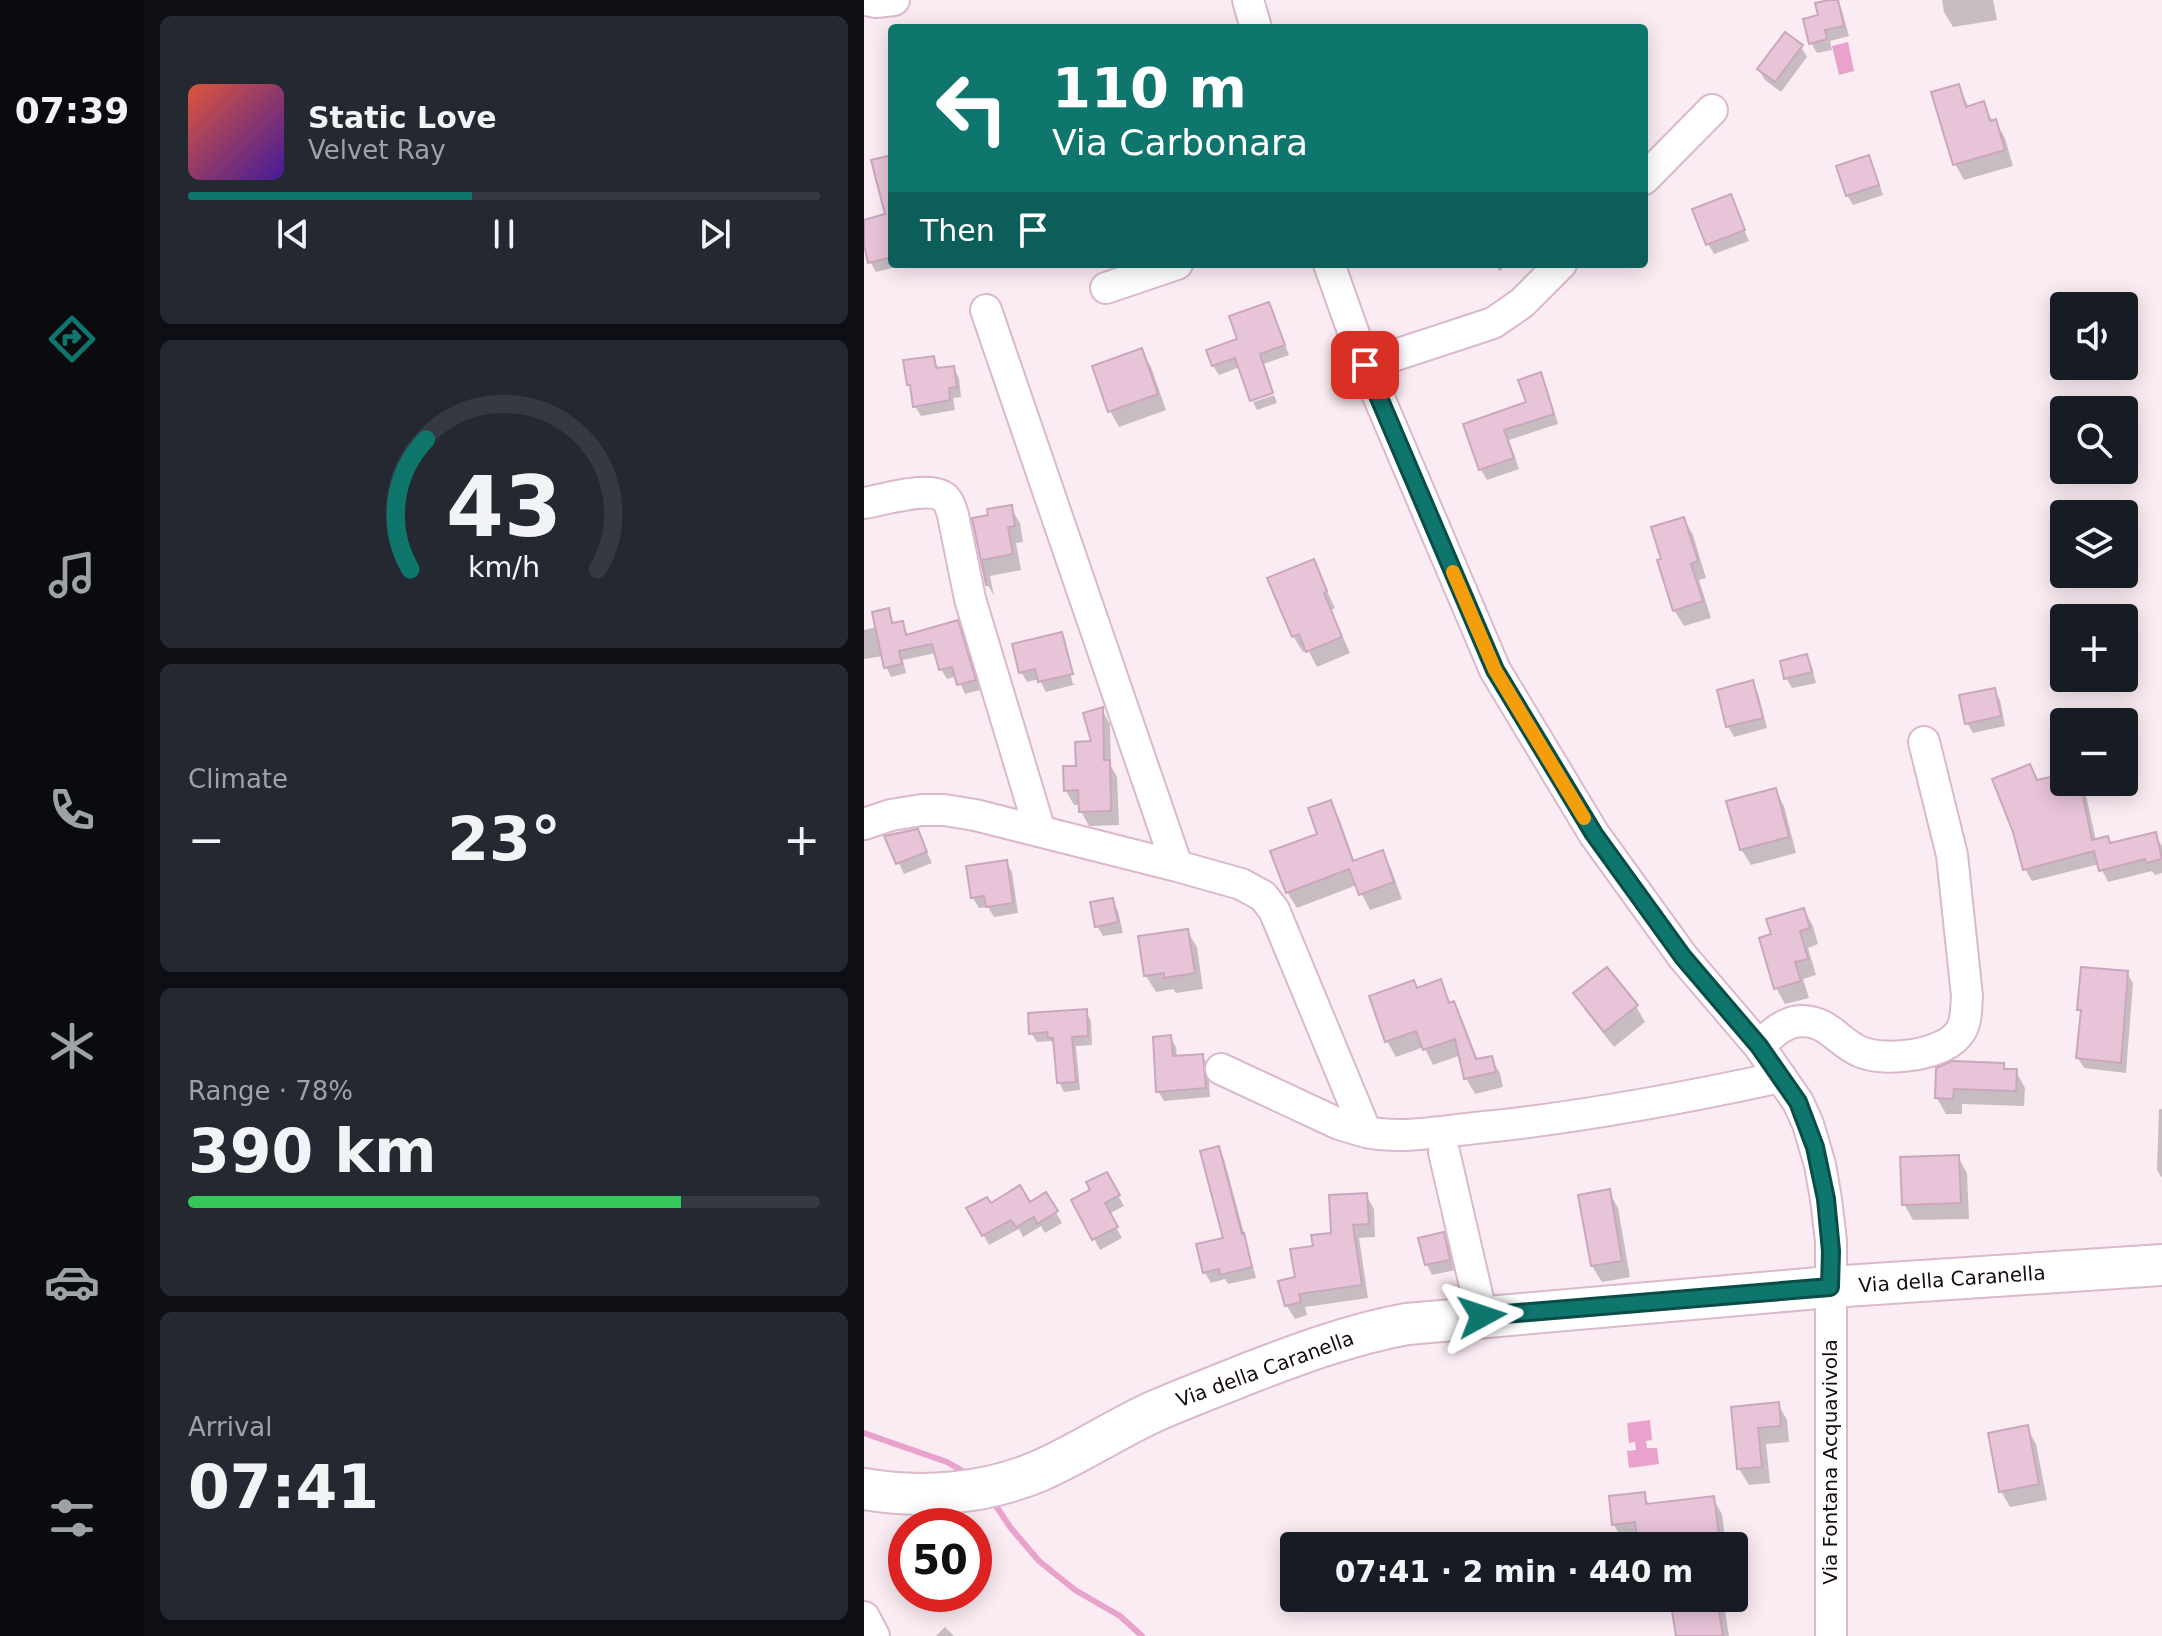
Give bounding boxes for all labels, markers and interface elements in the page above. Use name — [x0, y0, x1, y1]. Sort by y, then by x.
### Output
text: 110 m — [1052, 55, 1247, 120]
icon: left — [920, 56, 1024, 160]
text: 07:39 — [15, 90, 129, 131]
text: Static Love — [308, 100, 497, 135]
text: Via Carbonara — [1052, 122, 1308, 163]
text: Velvet Ray — [308, 135, 446, 165]
icon: arrive — [1011, 208, 1055, 252]
icon: previous — [271, 212, 315, 256]
icon: pause — [482, 212, 526, 256]
icon: next — [693, 212, 737, 256]
text: Then — [920, 213, 995, 248]
map controls — [2050, 292, 2138, 796]
button: sound — [2050, 292, 2138, 380]
icon: directions — [44, 311, 100, 367]
pin — [1331, 331, 1399, 399]
icon: arrive — [1343, 343, 1387, 387]
button: search — [2050, 396, 2138, 484]
text: 43 — [446, 459, 562, 556]
button: layers — [2050, 500, 2138, 588]
icon: music — [44, 547, 100, 603]
text: km/h — [468, 550, 540, 584]
button: + — [2050, 604, 2138, 692]
button: − — [2050, 708, 2138, 796]
text: Climate — [188, 764, 288, 794]
icon: phone — [44, 782, 100, 838]
text: 23° — [447, 804, 561, 874]
text: − — [188, 814, 225, 865]
text: + — [783, 814, 820, 865]
icon: climate — [44, 1018, 100, 1074]
text: Range · 78% — [188, 1076, 353, 1106]
text: 390 km — [188, 1116, 437, 1186]
icon: car — [44, 1254, 100, 1310]
street label: Via della Caranella — [1858, 1261, 2046, 1297]
position arrow — [1440, 1274, 1524, 1358]
street label: Via della Caranella — [1173, 1326, 1357, 1412]
street label: Via Fontana Acquavivola — [1818, 1339, 1842, 1585]
text: Arrival — [188, 1412, 272, 1442]
text: 07:41 — [188, 1452, 379, 1522]
icon: filters — [44, 1490, 100, 1546]
speed limit sign: 50 — [888, 1508, 992, 1612]
text: 07:41 · 2 min · 440 m — [1335, 1554, 1693, 1589]

